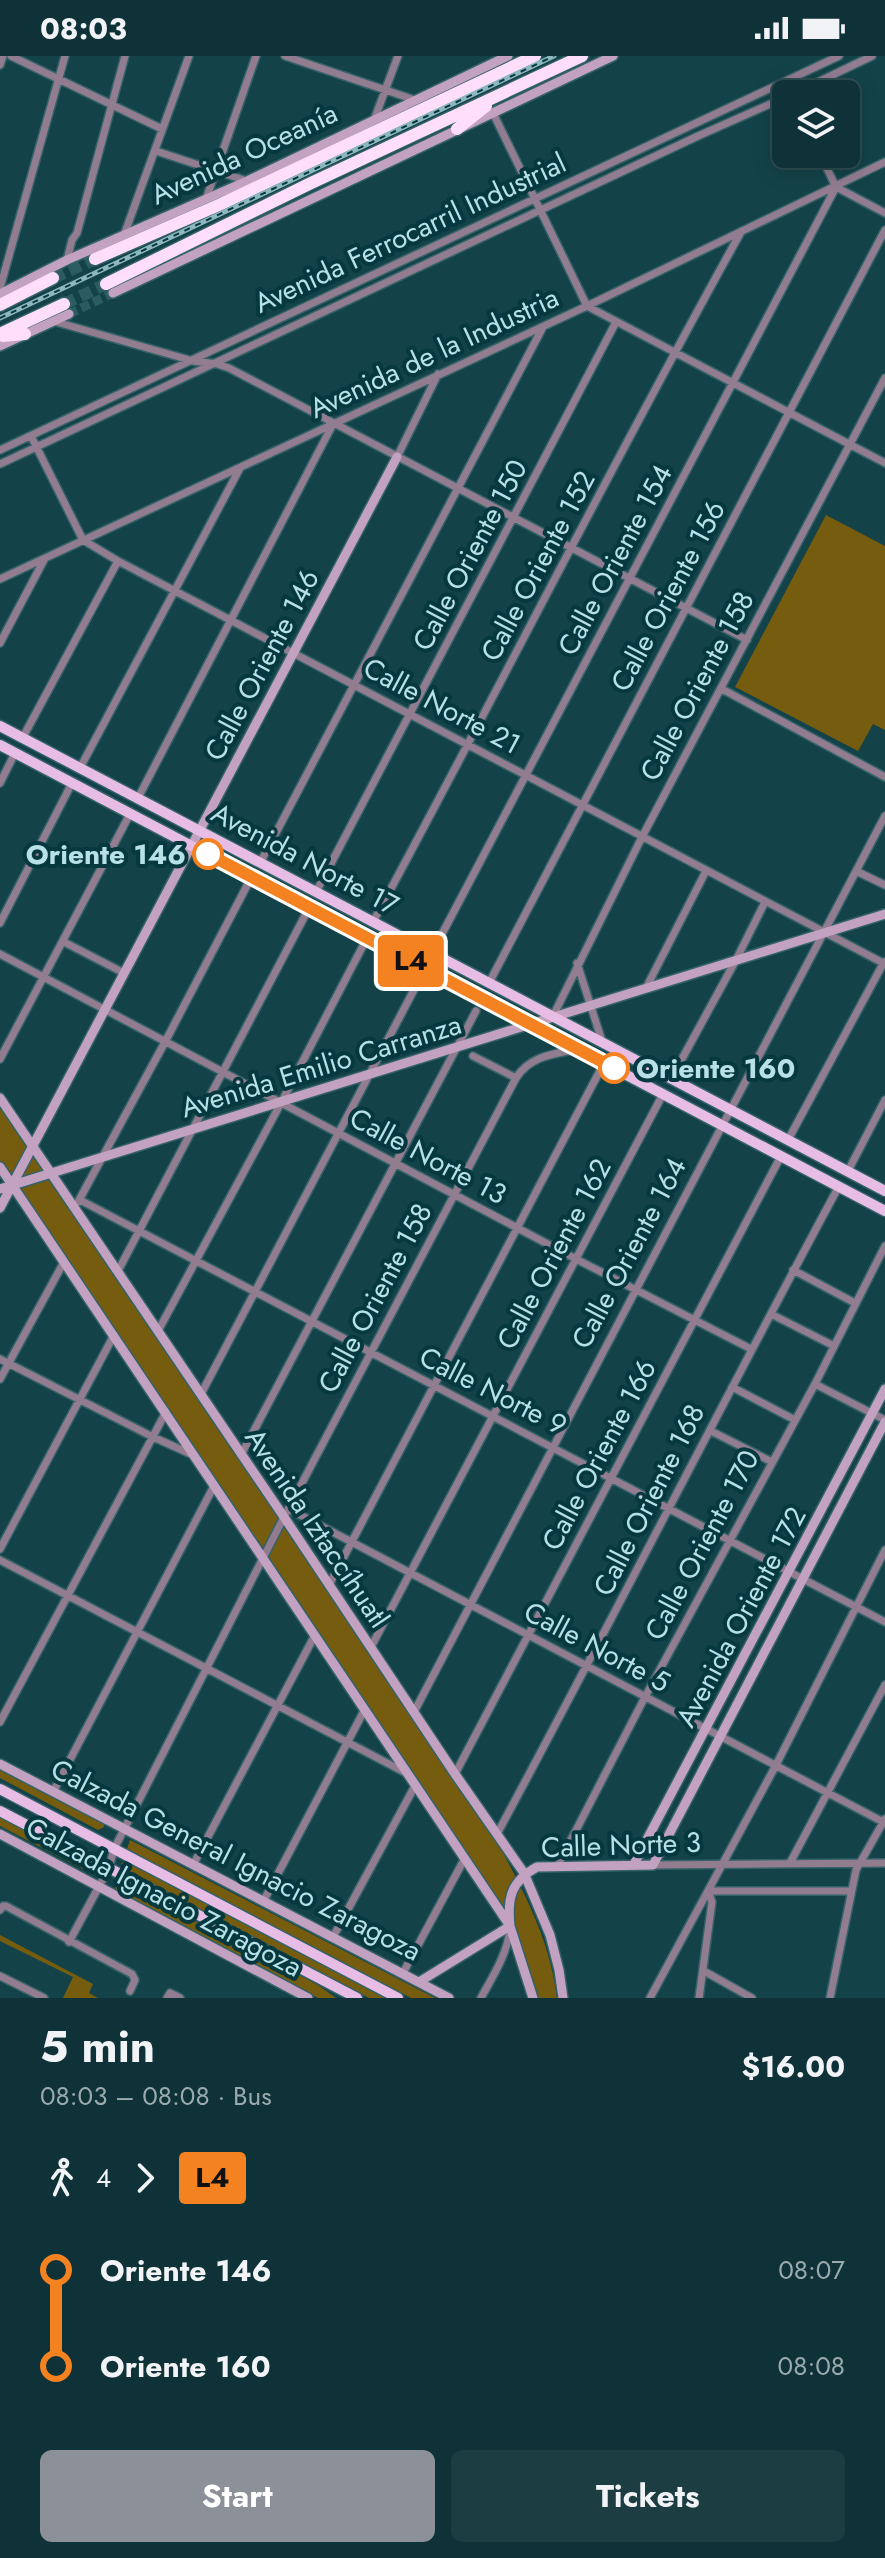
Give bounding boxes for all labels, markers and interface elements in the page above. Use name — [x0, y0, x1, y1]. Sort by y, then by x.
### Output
text: 08:03 — [40, 7, 127, 50]
map controls — [772, 80, 860, 168]
button: layers — [772, 80, 860, 168]
street label: Avenida Oceanía — [144, 93, 344, 215]
street label: Avenida Ferrocarril Industrial — [247, 143, 573, 323]
street label: Avenida de la Industria — [303, 277, 565, 429]
street label: Calle Oriente 150 — [402, 452, 538, 658]
street label: Calle Oriente 154 — [547, 457, 683, 663]
street label: Calle Oriente 152 — [471, 464, 605, 668]
street label: Calle Oriente 156 — [600, 493, 736, 699]
street label: Calle Oriente 146 — [194, 562, 330, 768]
street label: Calle Oriente 158 — [630, 584, 764, 788]
street label: Calle Norte 21 — [356, 647, 528, 765]
street label: Avenida Norte 17 — [204, 792, 406, 926]
place label: Oriente 146 — [26, 834, 186, 875]
marker: Oriente 146 — [193, 839, 223, 869]
line badge: L4 — [375, 935, 447, 987]
text: L4 — [394, 940, 428, 981]
street label: Avenida Emilio Carranza — [176, 1004, 466, 1128]
place label: Oriente 160 — [636, 1048, 795, 1089]
marker: Oriente 160 — [599, 1053, 629, 1083]
street label: Calle Norte 13 — [342, 1097, 514, 1215]
street label: Calle Oriente 164 — [561, 1150, 697, 1356]
street label: Calle Oriente 162 — [486, 1151, 622, 1357]
street label: Calle Oriente 158 — [308, 1196, 442, 1400]
street label: Calle Norte 9 — [412, 1336, 574, 1446]
street label: Calle Oriente 166 — [531, 1352, 667, 1558]
street label: Calle Oriente 168 — [583, 1397, 715, 1603]
street label: Avenida Iztaccíhuatl — [235, 1420, 399, 1636]
street label: Calle Oriente 170 — [635, 1443, 769, 1647]
street label: Avenida Oriente 172 — [666, 1500, 816, 1734]
street label: Calle Norte 5 — [517, 1591, 677, 1703]
street label: Calzada General Ignacio Zaragoza — [44, 1748, 428, 1972]
street label: Calzada Ignacio Zaragoza — [19, 1807, 309, 1987]
street label: Calle Norte 3 — [540, 1822, 702, 1868]
text: 5 min — [40, 2015, 155, 2079]
text: $16.00 — [742, 2045, 845, 2088]
text: 08:03 – 08:08 · Bus — [40, 2077, 272, 2115]
icon: walk — [40, 2156, 84, 2200]
icon: forward — [123, 2156, 167, 2200]
text: L4 — [195, 2157, 230, 2198]
text: 4 — [96, 2159, 111, 2197]
text: Oriente 146 — [100, 2249, 272, 2292]
text: 08:07 — [778, 2251, 845, 2289]
text: Oriente 160 — [100, 2345, 271, 2388]
text: 08:08 — [778, 2347, 845, 2385]
button: Start — [40, 2450, 435, 2542]
button: Tickets — [451, 2450, 845, 2542]

